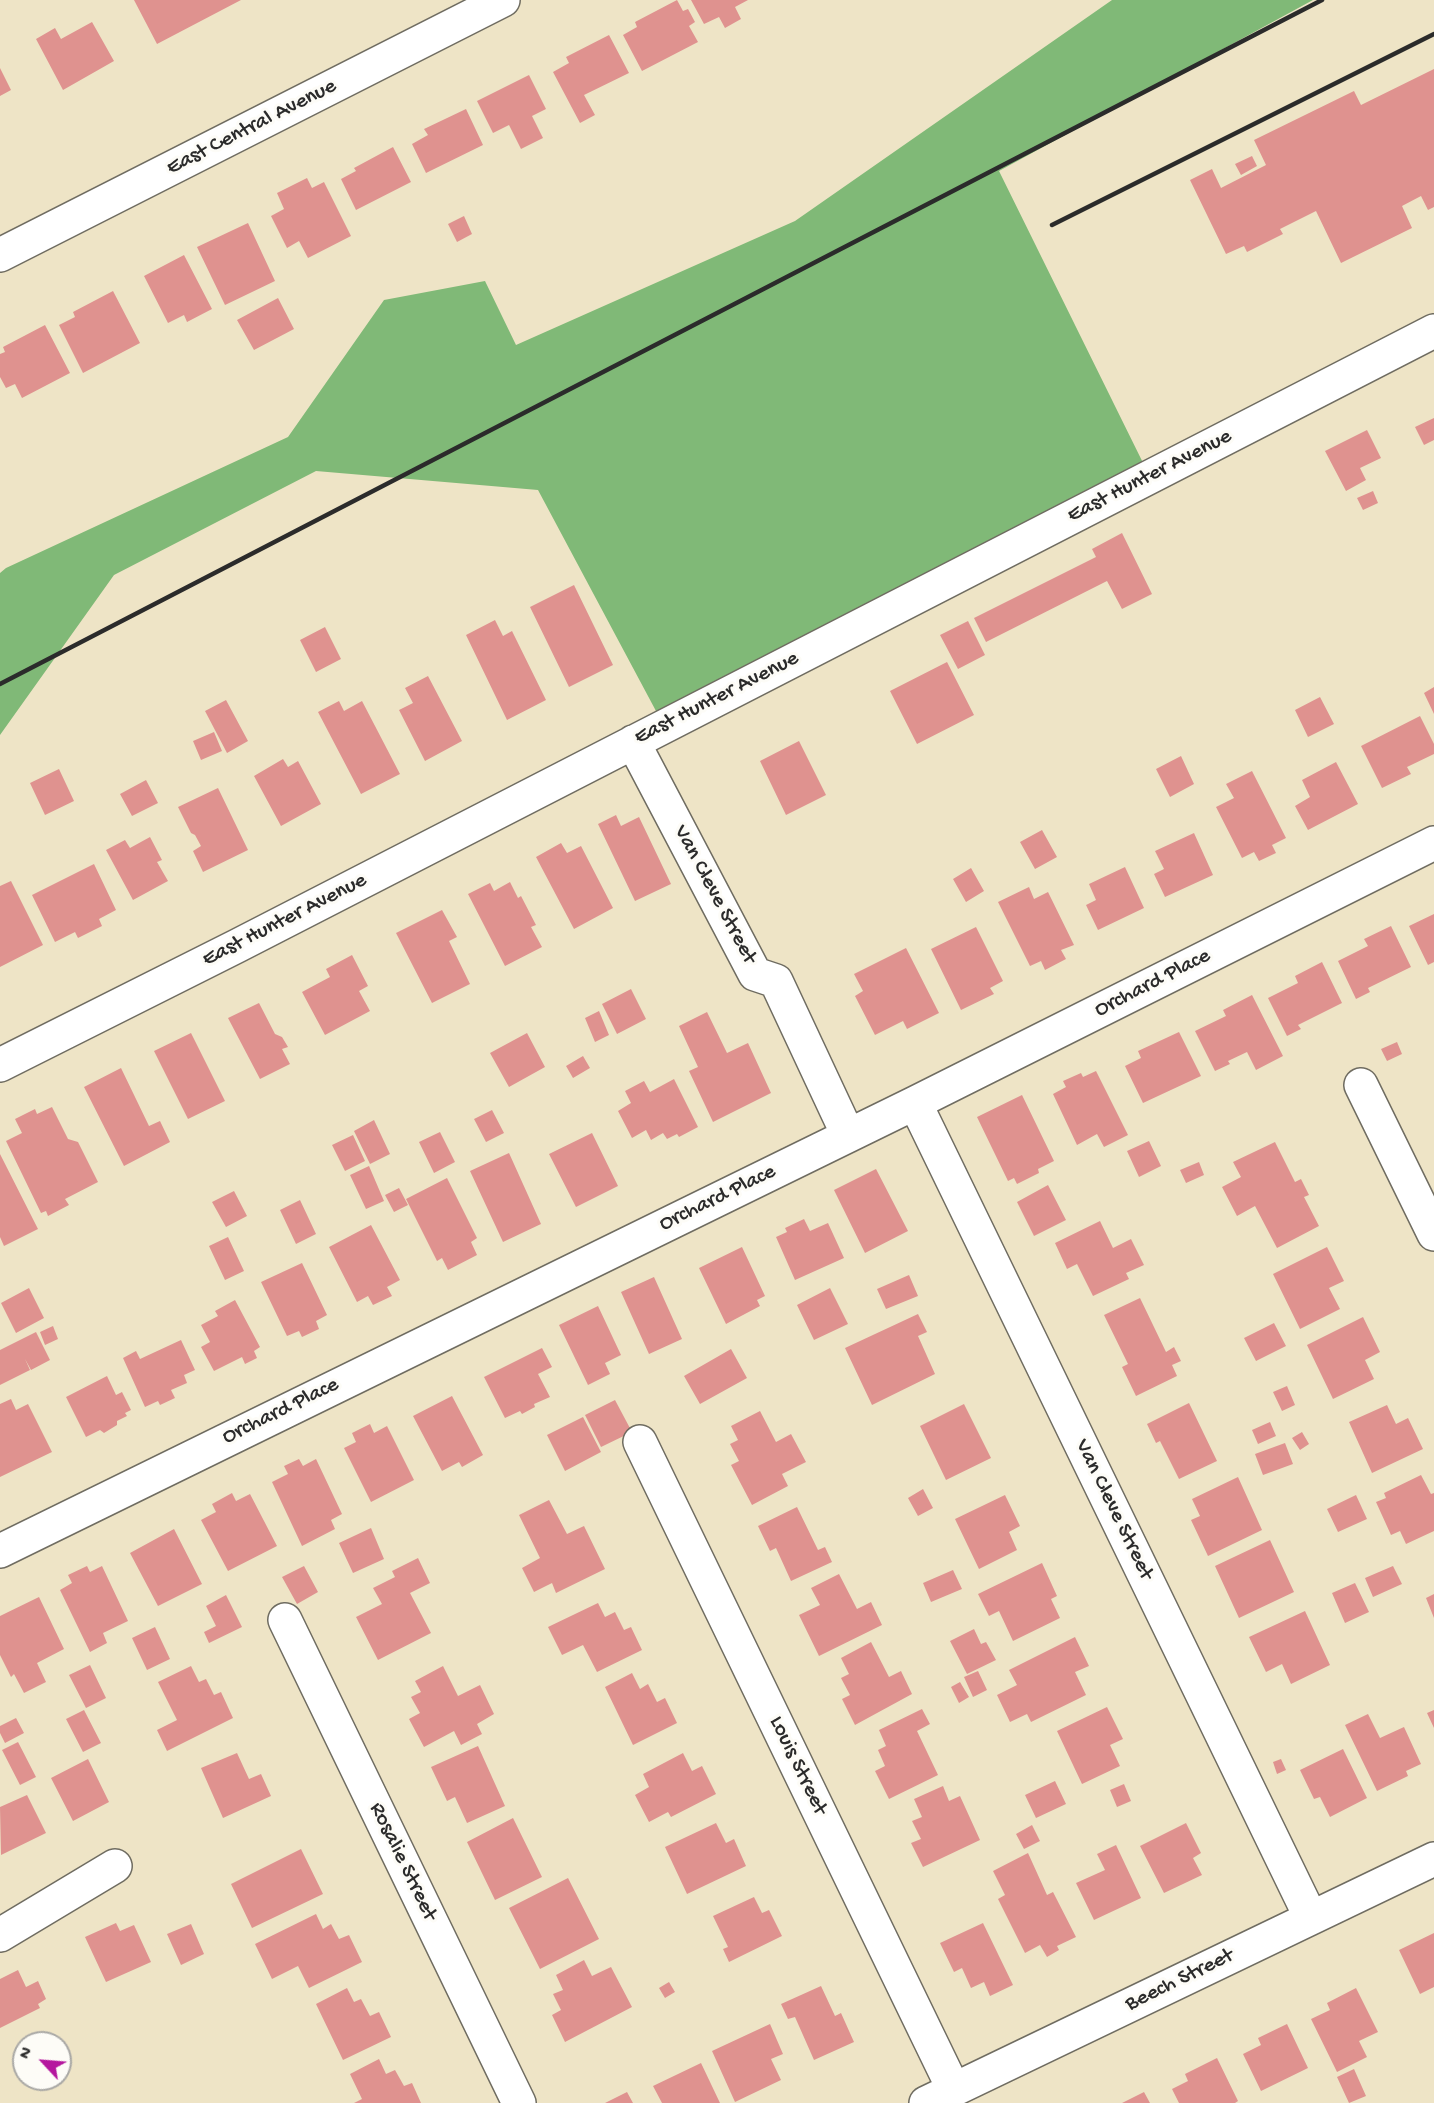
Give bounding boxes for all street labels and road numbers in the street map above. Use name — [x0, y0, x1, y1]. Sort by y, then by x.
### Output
street label: East Central Avenue — [163, 74, 341, 182]
street label: East Hunter Avenue — [1063, 424, 1237, 530]
street label: East Hunter Avenue — [630, 646, 804, 752]
street label: Van Cleve Street — [666, 821, 762, 969]
street label: East Hunter Avenue — [198, 868, 372, 974]
street label: Orchard Place — [1091, 944, 1215, 1024]
street label: Orchard Place — [655, 1159, 781, 1239]
street label: Orchard Place — [218, 1372, 344, 1452]
street label: Van Cleve Street — [1068, 1435, 1158, 1585]
street label: Louis Street — [762, 1712, 832, 1820]
street label: Rosalie Street — [362, 1799, 442, 1925]
street label: Beech Street — [1122, 1943, 1238, 2019]

